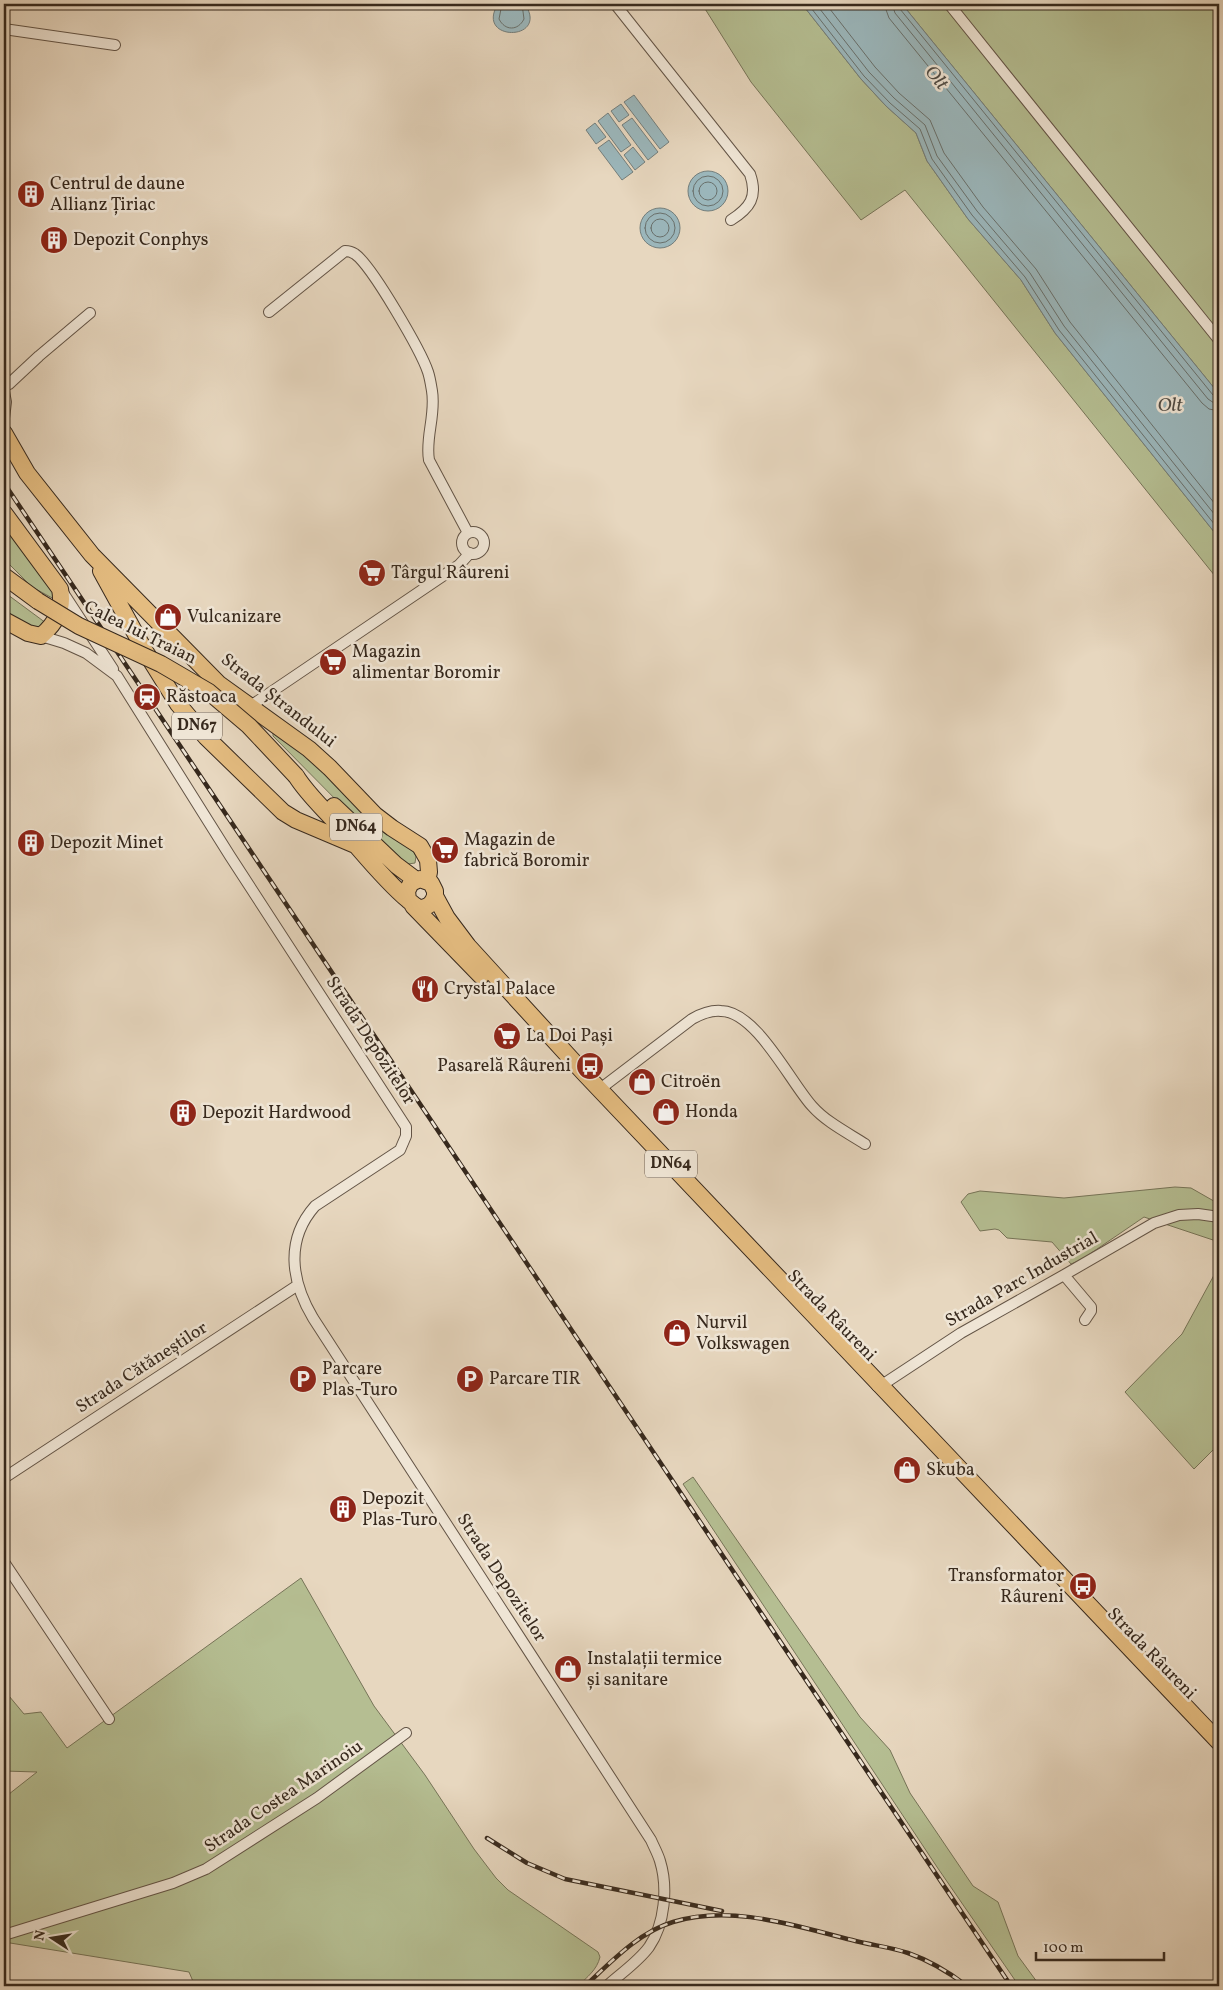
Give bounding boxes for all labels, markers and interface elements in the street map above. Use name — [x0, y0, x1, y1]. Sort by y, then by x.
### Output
water label: Olt — [918, 60, 955, 97]
place label: Centrul de daune Allianz Țiriac — [50, 172, 185, 218]
building icon: Centrul de daune Allianz Țiriac — [16, 179, 46, 209]
building icon: Depozit Conphys — [39, 225, 69, 255]
place label: Depozit Conphys — [73, 228, 209, 253]
water label: Olt — [1158, 393, 1183, 419]
supermarket icon: Târgul Râureni — [357, 558, 387, 588]
place label: Târgul Râureni — [391, 561, 510, 586]
street label: Calea lui Traian — [79, 595, 201, 671]
shop icon: Vulcanizare — [153, 602, 183, 632]
place label: Vulcanizare — [187, 605, 281, 630]
place label: Magazin alimentar Boromir — [352, 640, 501, 686]
supermarket icon: Magazin alimentar Boromir — [318, 647, 348, 677]
street label: Strada Ștrandului — [215, 648, 341, 754]
station icon: Răstoaca — [132, 682, 162, 712]
place label: Răstoaca — [166, 685, 237, 710]
road number: DN67 — [172, 712, 222, 739]
road number: DN64 — [330, 814, 382, 840]
building icon: Depozit Minet — [16, 828, 46, 858]
place label: Magazin de fabrică Boromir — [464, 828, 590, 874]
place label: Depozit Minet — [50, 831, 164, 856]
supermarket icon: Magazin de fabrică Boromir — [430, 835, 460, 865]
street label: Strada Depozitelor — [319, 972, 421, 1111]
restaurant icon: Crystal Palace — [410, 974, 440, 1004]
place label: Crystal Palace — [444, 977, 555, 1002]
supermarket icon: La Doi Pași — [492, 1021, 522, 1051]
place label: La Doi Pași — [526, 1024, 613, 1049]
bus stop icon: Pasarelă Râureni — [575, 1051, 605, 1081]
place label: Pasarelă Râureni — [437, 1054, 571, 1079]
shop icon: Citroën — [627, 1067, 657, 1097]
place label: Citroën — [661, 1070, 721, 1095]
shop icon: Honda — [651, 1097, 681, 1127]
building icon: Depozit Hardwood — [168, 1098, 198, 1128]
place label: Honda — [685, 1100, 738, 1125]
place label: Depozit Hardwood — [202, 1101, 351, 1126]
road number: DN64 — [645, 1150, 697, 1178]
street label: Strada Parc Industrial — [941, 1226, 1103, 1334]
street label: Strada Râureni — [781, 1264, 881, 1368]
place label: Nurvil Volkswagen — [696, 1311, 790, 1357]
street label: Strada Cătăneștilor — [71, 1316, 213, 1420]
shop icon: Nurvil Volkswagen — [662, 1318, 692, 1348]
place label: Parcare Plas-Turo — [322, 1357, 398, 1403]
parking icon: Parcare Plas-Turo — [288, 1364, 318, 1394]
parking icon: Parcare TIR — [455, 1364, 485, 1394]
place label: Parcare TIR — [489, 1367, 581, 1392]
shop icon: Skuba — [892, 1455, 922, 1485]
place label: Skuba — [926, 1458, 975, 1483]
place label: Depozit Plas-Turo — [362, 1487, 438, 1533]
building icon: Depozit Plas-Turo — [328, 1494, 358, 1524]
street label: Strada Depozitelor — [450, 1509, 552, 1648]
place label: Transformator Râureni — [948, 1564, 1064, 1610]
bus stop icon: Transformator Râureni — [1068, 1571, 1098, 1601]
street label: Strada Râureni — [1101, 1602, 1201, 1706]
place label: Instalații termice și sanitare — [587, 1647, 722, 1693]
shop icon: Instalații termice și sanitare — [553, 1654, 583, 1684]
street label: Strada Costea Marinoiu — [200, 1735, 368, 1859]
north arrow — [28, 1912, 78, 1962]
text: N — [30, 1929, 51, 1943]
scale bar — [1036, 1930, 1163, 1962]
text: 100 m — [1043, 1938, 1083, 1959]

